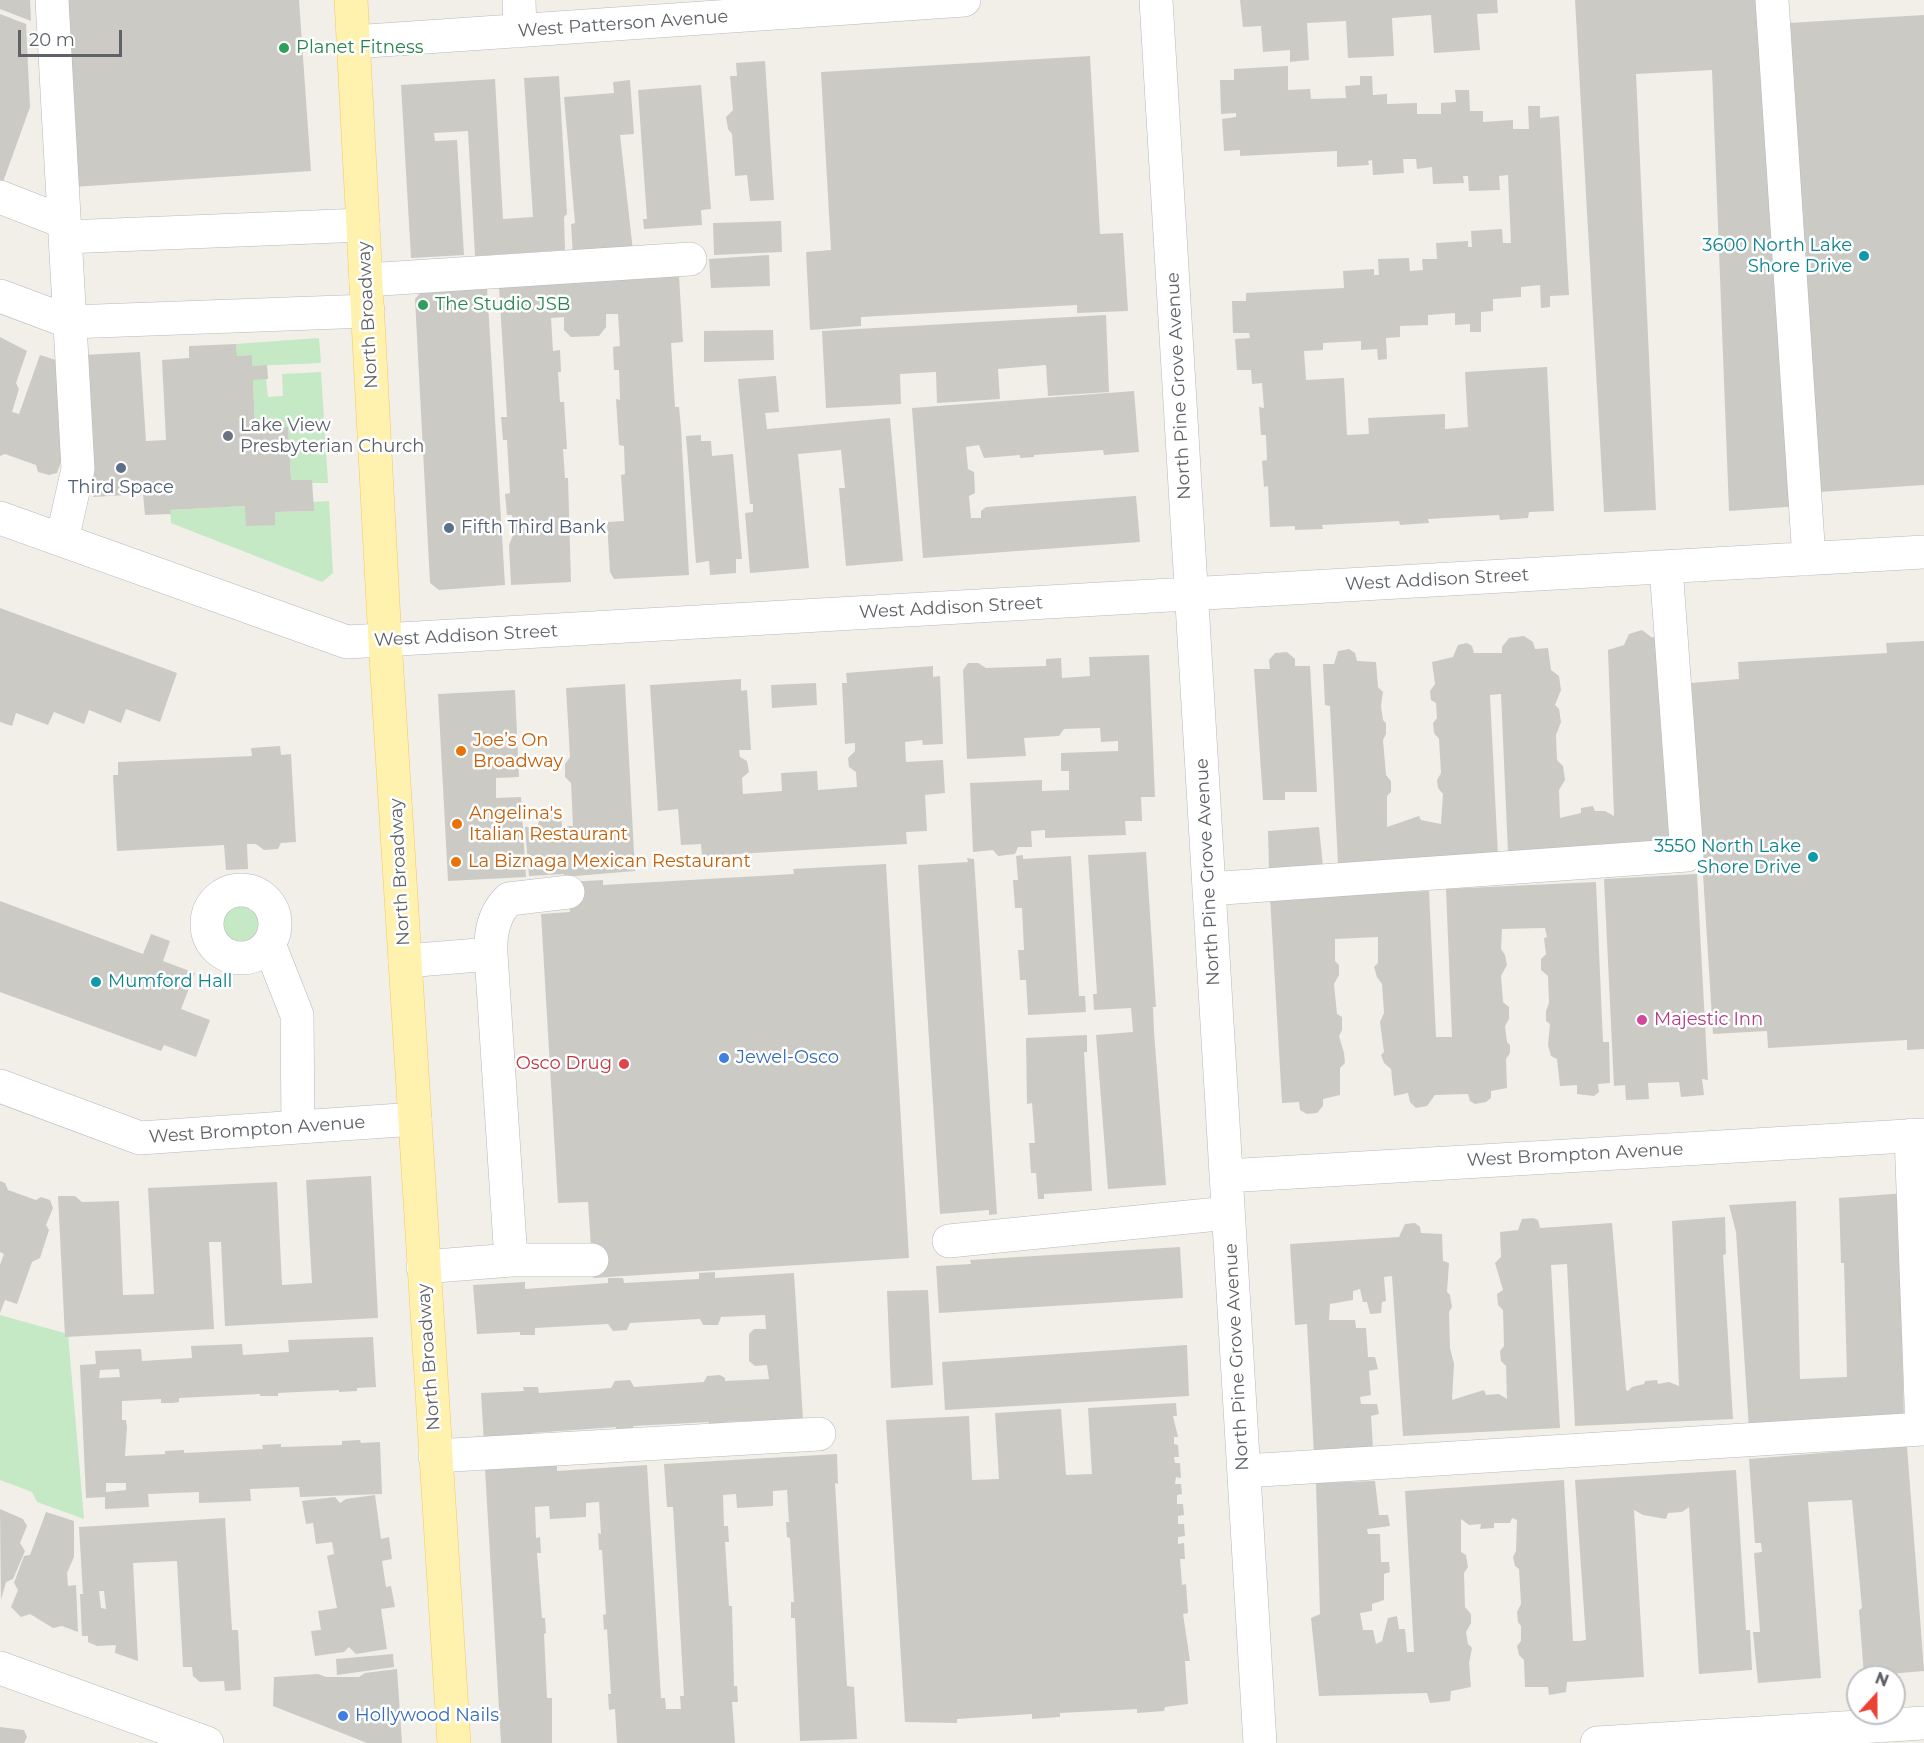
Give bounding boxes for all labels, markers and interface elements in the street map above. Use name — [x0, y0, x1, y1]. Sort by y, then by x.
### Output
street label: West Patterson Avenue — [517, 6, 729, 42]
scale bar — [21, 18, 124, 56]
text: 20 m — [29, 29, 75, 51]
place label: Planet Fitness — [296, 37, 423, 59]
marker: Planet Fitness — [277, 41, 291, 55]
place label: 3600 North Lake Shore Drive — [1702, 235, 1852, 278]
street label: North Broadway — [353, 241, 383, 389]
marker: 3600 North Lake Shore Drive — [1857, 249, 1871, 263]
street label: North Pine Grove Avenue — [1162, 272, 1196, 500]
place label: The Studio JSB — [435, 294, 570, 316]
marker: The Studio JSB — [416, 298, 430, 312]
place label: Lake View Presbyterian Church — [240, 415, 424, 458]
marker: Lake View Presbyterian Church — [221, 429, 235, 443]
marker: Third Space — [114, 461, 128, 475]
place label: Third Space — [68, 477, 174, 499]
place label: Fifth Third Bank — [461, 517, 606, 539]
marker: Fifth Third Bank — [442, 521, 456, 535]
street label: West Addison Street — [1344, 564, 1530, 596]
street label: West Addison Street — [858, 592, 1044, 624]
street label: West Addison Street — [373, 620, 559, 652]
place label: Joe’s On Broadway — [473, 730, 563, 772]
marker: Joe’s On Broadway — [454, 744, 468, 758]
street label: North Pine Grove Avenue — [1191, 758, 1225, 986]
street label: North Broadway — [385, 798, 415, 946]
place label: Angelina's Italian Restaurant — [469, 803, 628, 846]
marker: Angelina's Italian Restaurant — [450, 817, 464, 831]
place label: 3550 North Lake Shore Drive — [1654, 836, 1801, 878]
marker: 3550 North Lake Shore Drive — [1806, 850, 1820, 864]
place label: La Biznaga Mexican Restaurant — [468, 851, 751, 873]
marker: La Biznaga Mexican Restaurant — [449, 855, 463, 869]
place label: Mumford Hall — [108, 971, 232, 993]
marker: Mumford Hall — [89, 975, 103, 989]
place label: Majestic Inn — [1654, 1009, 1763, 1031]
marker: Majestic Inn — [1635, 1013, 1649, 1027]
place label: Jewel-Osco — [736, 1047, 839, 1069]
marker: Jewel-Osco — [717, 1051, 731, 1065]
place label: Osco Drug — [516, 1053, 612, 1075]
marker: Osco Drug — [617, 1057, 631, 1071]
street label: West Brompton Avenue — [148, 1112, 366, 1148]
street label: West Brompton Avenue — [1466, 1139, 1684, 1171]
street label: North Pine Grove Avenue — [1220, 1243, 1254, 1471]
street label: North Broadway — [413, 1283, 445, 1431]
north arrow — [1846, 1665, 1906, 1725]
text: N — [1872, 1668, 1891, 1691]
place label: Hollywood Nails — [355, 1705, 499, 1727]
marker: Hollywood Nails — [336, 1709, 350, 1723]

